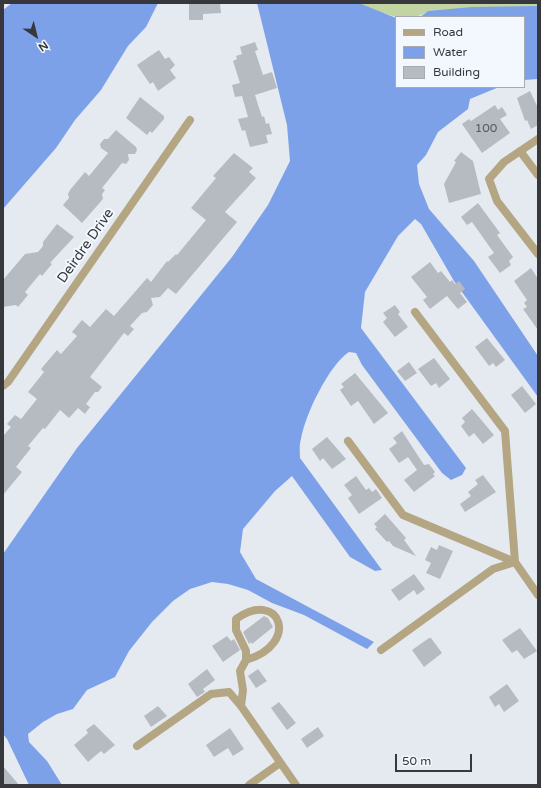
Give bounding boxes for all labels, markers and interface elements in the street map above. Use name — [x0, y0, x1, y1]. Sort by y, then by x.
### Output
north arrow — [16, 16, 56, 56]
legend — [395, 16, 525, 88]
text: Road — [433, 25, 463, 39]
text: N — [36, 38, 51, 54]
text: Water — [433, 45, 467, 59]
text: Building — [433, 65, 480, 79]
house number: 100 — [475, 122, 497, 136]
street label: Deirdre Drive — [54, 206, 118, 286]
scale bar — [397, 746, 474, 772]
text: 50 m — [402, 754, 431, 768]

